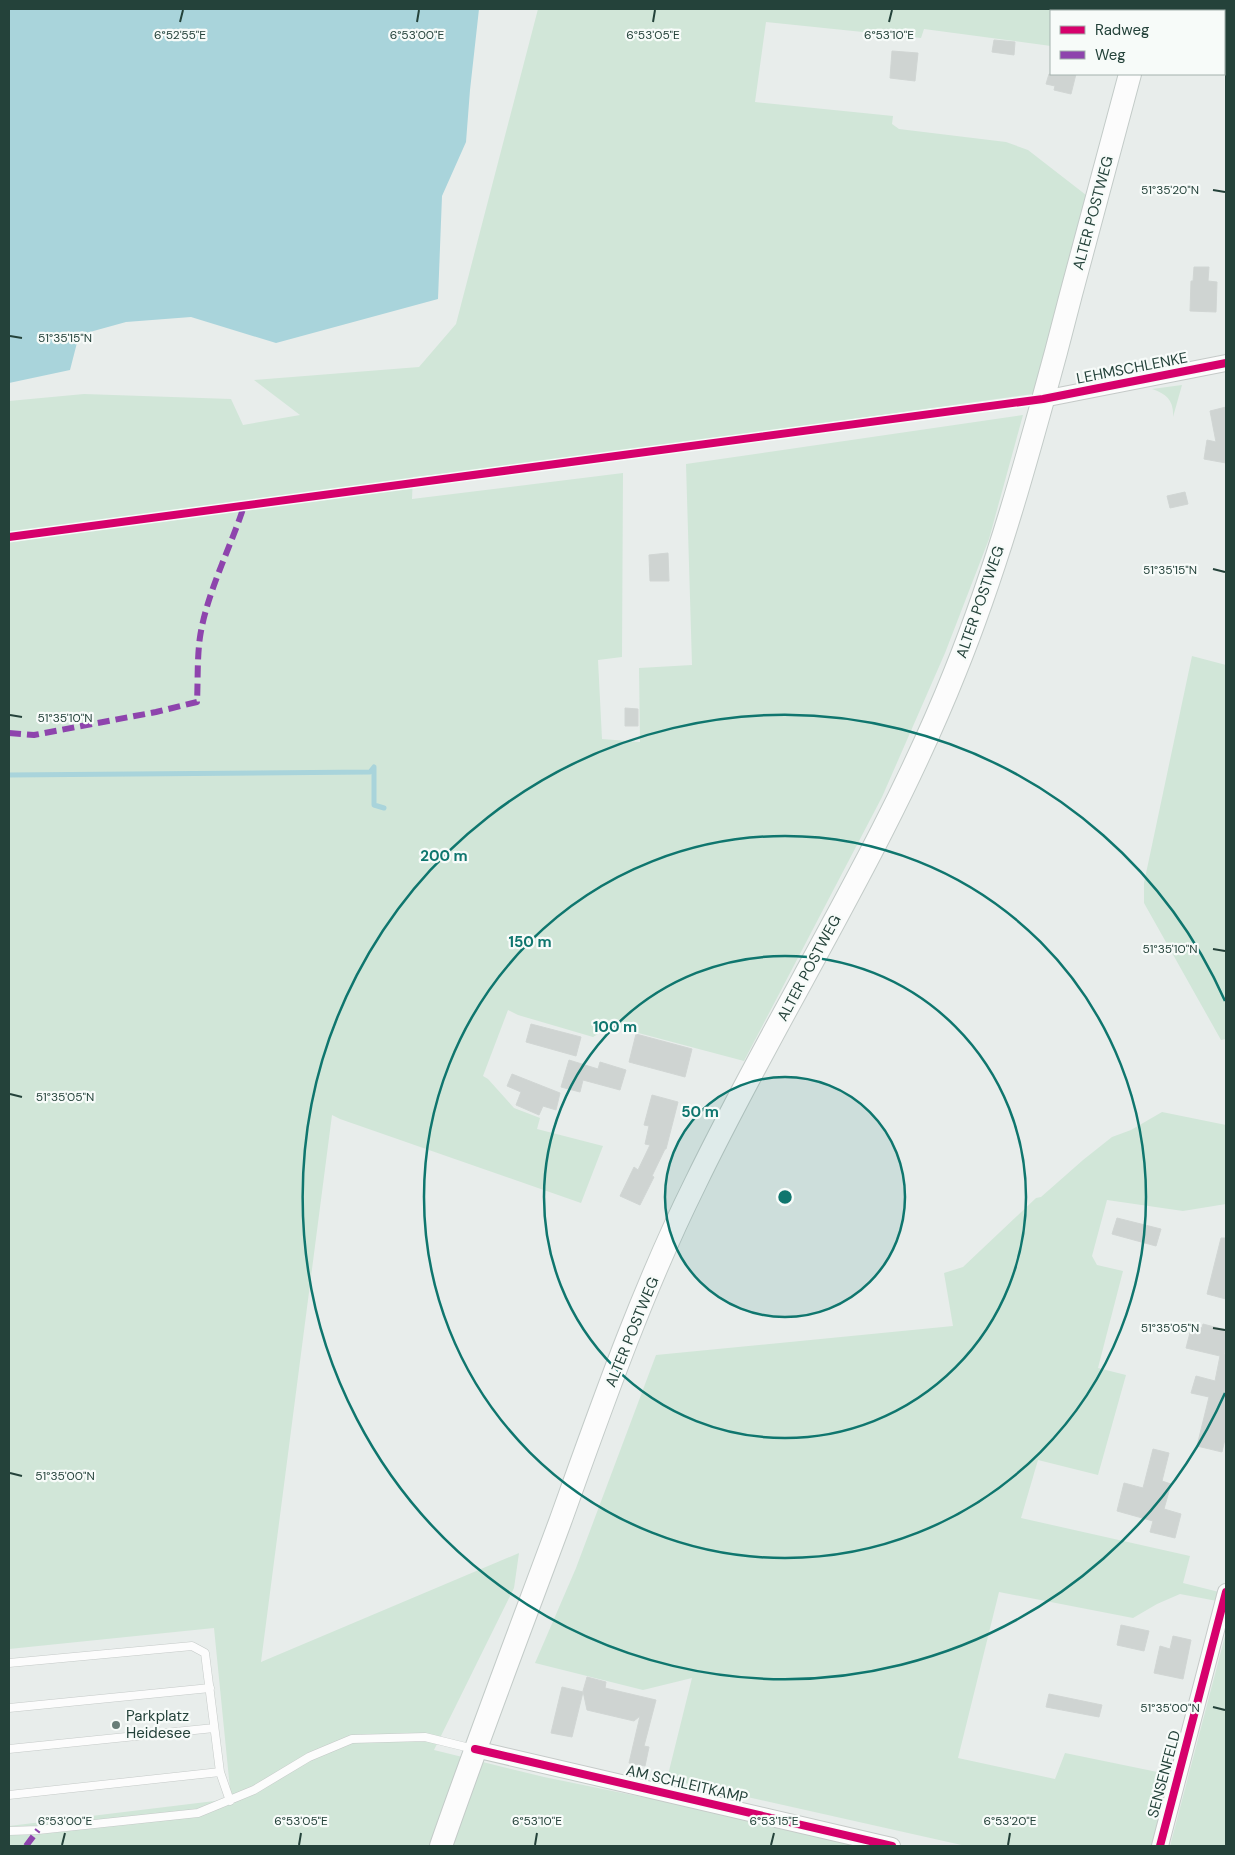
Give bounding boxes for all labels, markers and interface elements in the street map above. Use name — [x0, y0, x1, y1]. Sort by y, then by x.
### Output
legend — [1050, 10, 1225, 75]
text: Radweg — [1095, 20, 1149, 40]
text: 6°52'55"E — [154, 27, 206, 43]
text: 6°53'00"E — [390, 27, 445, 43]
text: 6°53'05"E — [626, 27, 680, 43]
text: 6°53'10"E — [864, 27, 914, 43]
text: Weg — [1095, 45, 1126, 65]
street label: ALTER POSTWEG — [1068, 154, 1118, 272]
text: 51°35'20"N — [1141, 182, 1199, 198]
text: 51°35'15"N — [38, 330, 92, 346]
street label: LEHMSCHLENKE — [1075, 347, 1189, 389]
street label: ALTER POSTWEG — [951, 543, 1009, 661]
text: 51°35'15"N — [1143, 562, 1197, 578]
text: 51°35'10"N — [37, 710, 93, 726]
text: 200 m — [420, 846, 468, 866]
street label: ALTER POSTWEG — [773, 911, 845, 1025]
text: 150 m — [509, 932, 552, 952]
text: 51°35'10"N — [1142, 941, 1198, 957]
text: 100 m — [593, 1017, 637, 1037]
text: 51°35'05"N — [36, 1089, 94, 1105]
text: 50 m — [681, 1102, 719, 1122]
centre of rings — [776, 1188, 794, 1206]
street label: ALTER POSTWEG — [601, 1274, 663, 1390]
text: 51°35'05"N — [1141, 1320, 1199, 1336]
text: 51°35'00"N — [35, 1468, 95, 1484]
text: 51°35'00"N — [1140, 1700, 1200, 1716]
place label: Parkplatz Heidesee — [126, 1706, 191, 1743]
marker: Parkplatz Heidesee — [110, 1719, 122, 1731]
street label: SENSENFELD — [1143, 1728, 1185, 1820]
street label: AM SCHLEITKAMP — [624, 1760, 750, 1808]
text: 6°53'00"E — [38, 1813, 93, 1829]
text: 6°53'05"E — [274, 1813, 328, 1829]
text: 6°53'10"E — [512, 1813, 562, 1829]
text: 6°53'15"E — [749, 1813, 799, 1829]
text: 6°53'20"E — [983, 1813, 1037, 1829]

